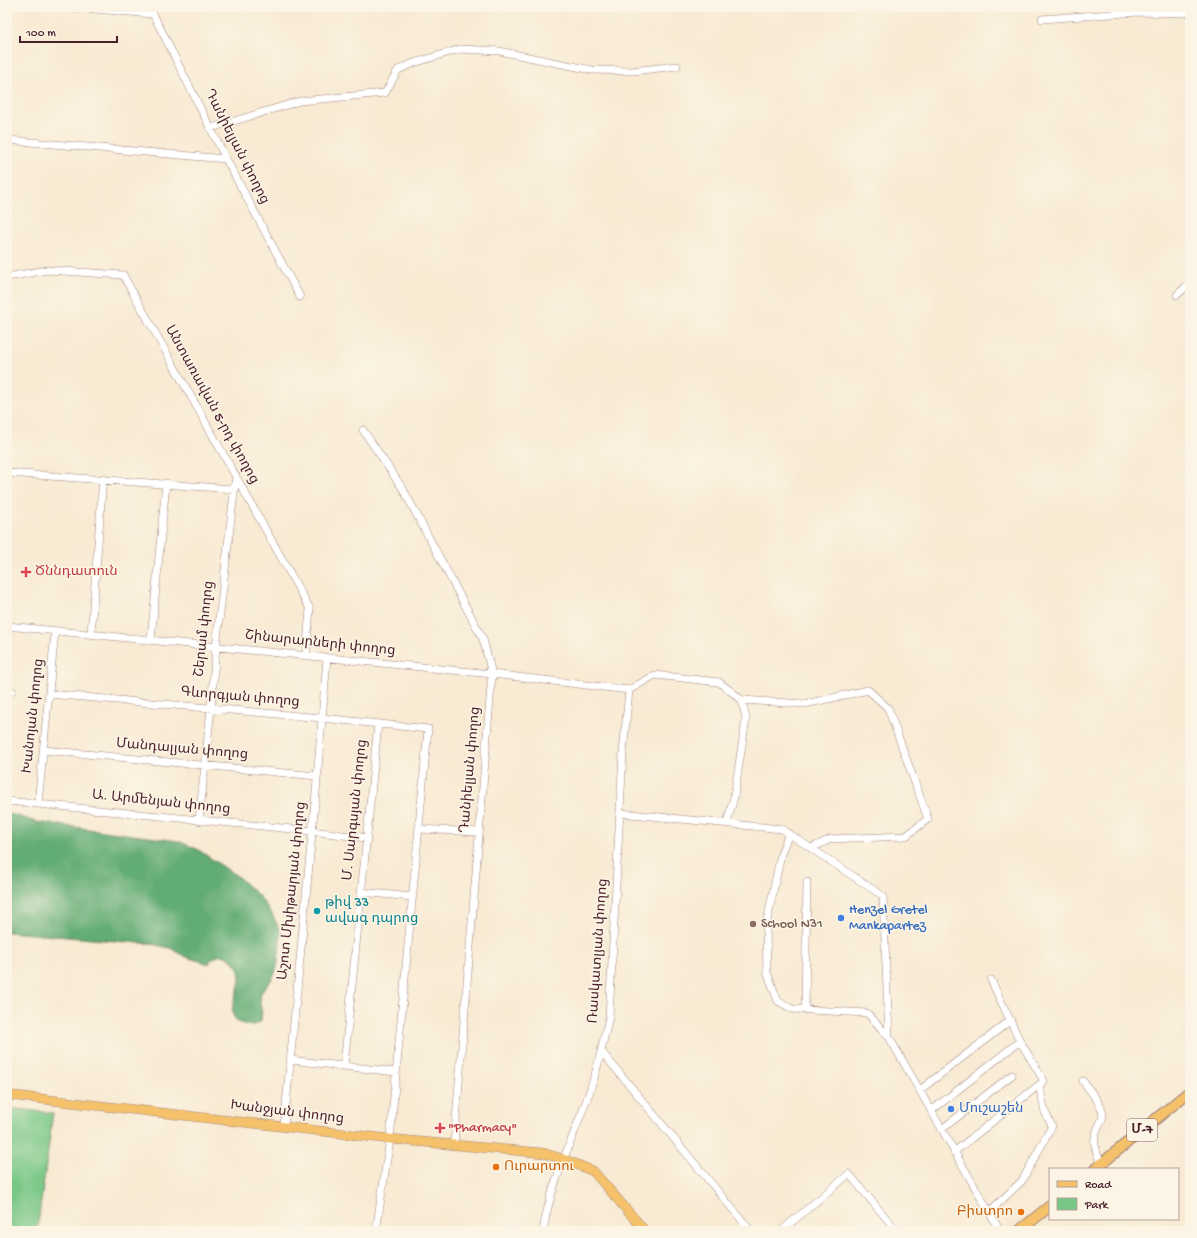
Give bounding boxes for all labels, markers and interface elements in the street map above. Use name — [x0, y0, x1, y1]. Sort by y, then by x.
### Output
scale bar — [20, 18, 117, 44]
text: 100 m — [25, 27, 56, 41]
street label: Դանիելյան փողոց — [200, 86, 272, 208]
street label: Անտառավան 5-րդ փողոց — [160, 323, 262, 487]
place label: Ծննդատուն — [35, 564, 118, 581]
marker: Ծննդատուն — [20, 566, 32, 578]
street label: Շերամ փողոց — [191, 580, 219, 678]
street label: Շինարարների փողոց — [244, 628, 396, 660]
street label: Խանոյան փողոց — [20, 658, 48, 774]
street label: Գևորգյան փողոց — [180, 684, 300, 712]
street label: Դանիելյան փողոց — [457, 706, 485, 834]
street label: Մանդալյան փողոց — [115, 736, 249, 764]
street label: Մ. Սարգսյան փողոց — [340, 738, 372, 882]
street label: Ա. Արմենյան փողոց — [91, 787, 231, 819]
street label: Աշոտ Մխիթարյան փողոց — [275, 801, 311, 981]
street label: Ռասկատլյան փողոց — [585, 878, 613, 1024]
place label: թիվ 33 ավագ դպրոց — [325, 895, 418, 928]
place label: Henzel Gretel Mankapartez — [849, 902, 928, 935]
marker: թիվ 33 ավագ դպրոց — [312, 906, 322, 916]
marker: Henzel Gretel Mankapartez — [836, 913, 846, 923]
place label: School N31 — [761, 916, 823, 933]
marker: School N31 — [748, 919, 758, 929]
street label: Խանջյան փողոց — [229, 1098, 345, 1128]
place label: Մուշաշեն — [959, 1101, 1023, 1118]
marker: Մուշաշեն — [946, 1104, 956, 1114]
road number: Մ-7 — [1127, 1119, 1157, 1141]
place label: "Pharmacy" — [448, 1120, 517, 1137]
marker: "Pharmacy" — [435, 1123, 445, 1133]
place label: Ուրարտու — [504, 1159, 574, 1176]
marker: Ուրարտու — [491, 1162, 501, 1172]
legend — [1049, 1168, 1179, 1220]
text: Road — [1085, 1179, 1112, 1193]
text: Park — [1084, 1199, 1110, 1213]
place label: Բիստրո — [957, 1204, 1013, 1221]
marker: Բիստրո — [1016, 1207, 1026, 1217]

